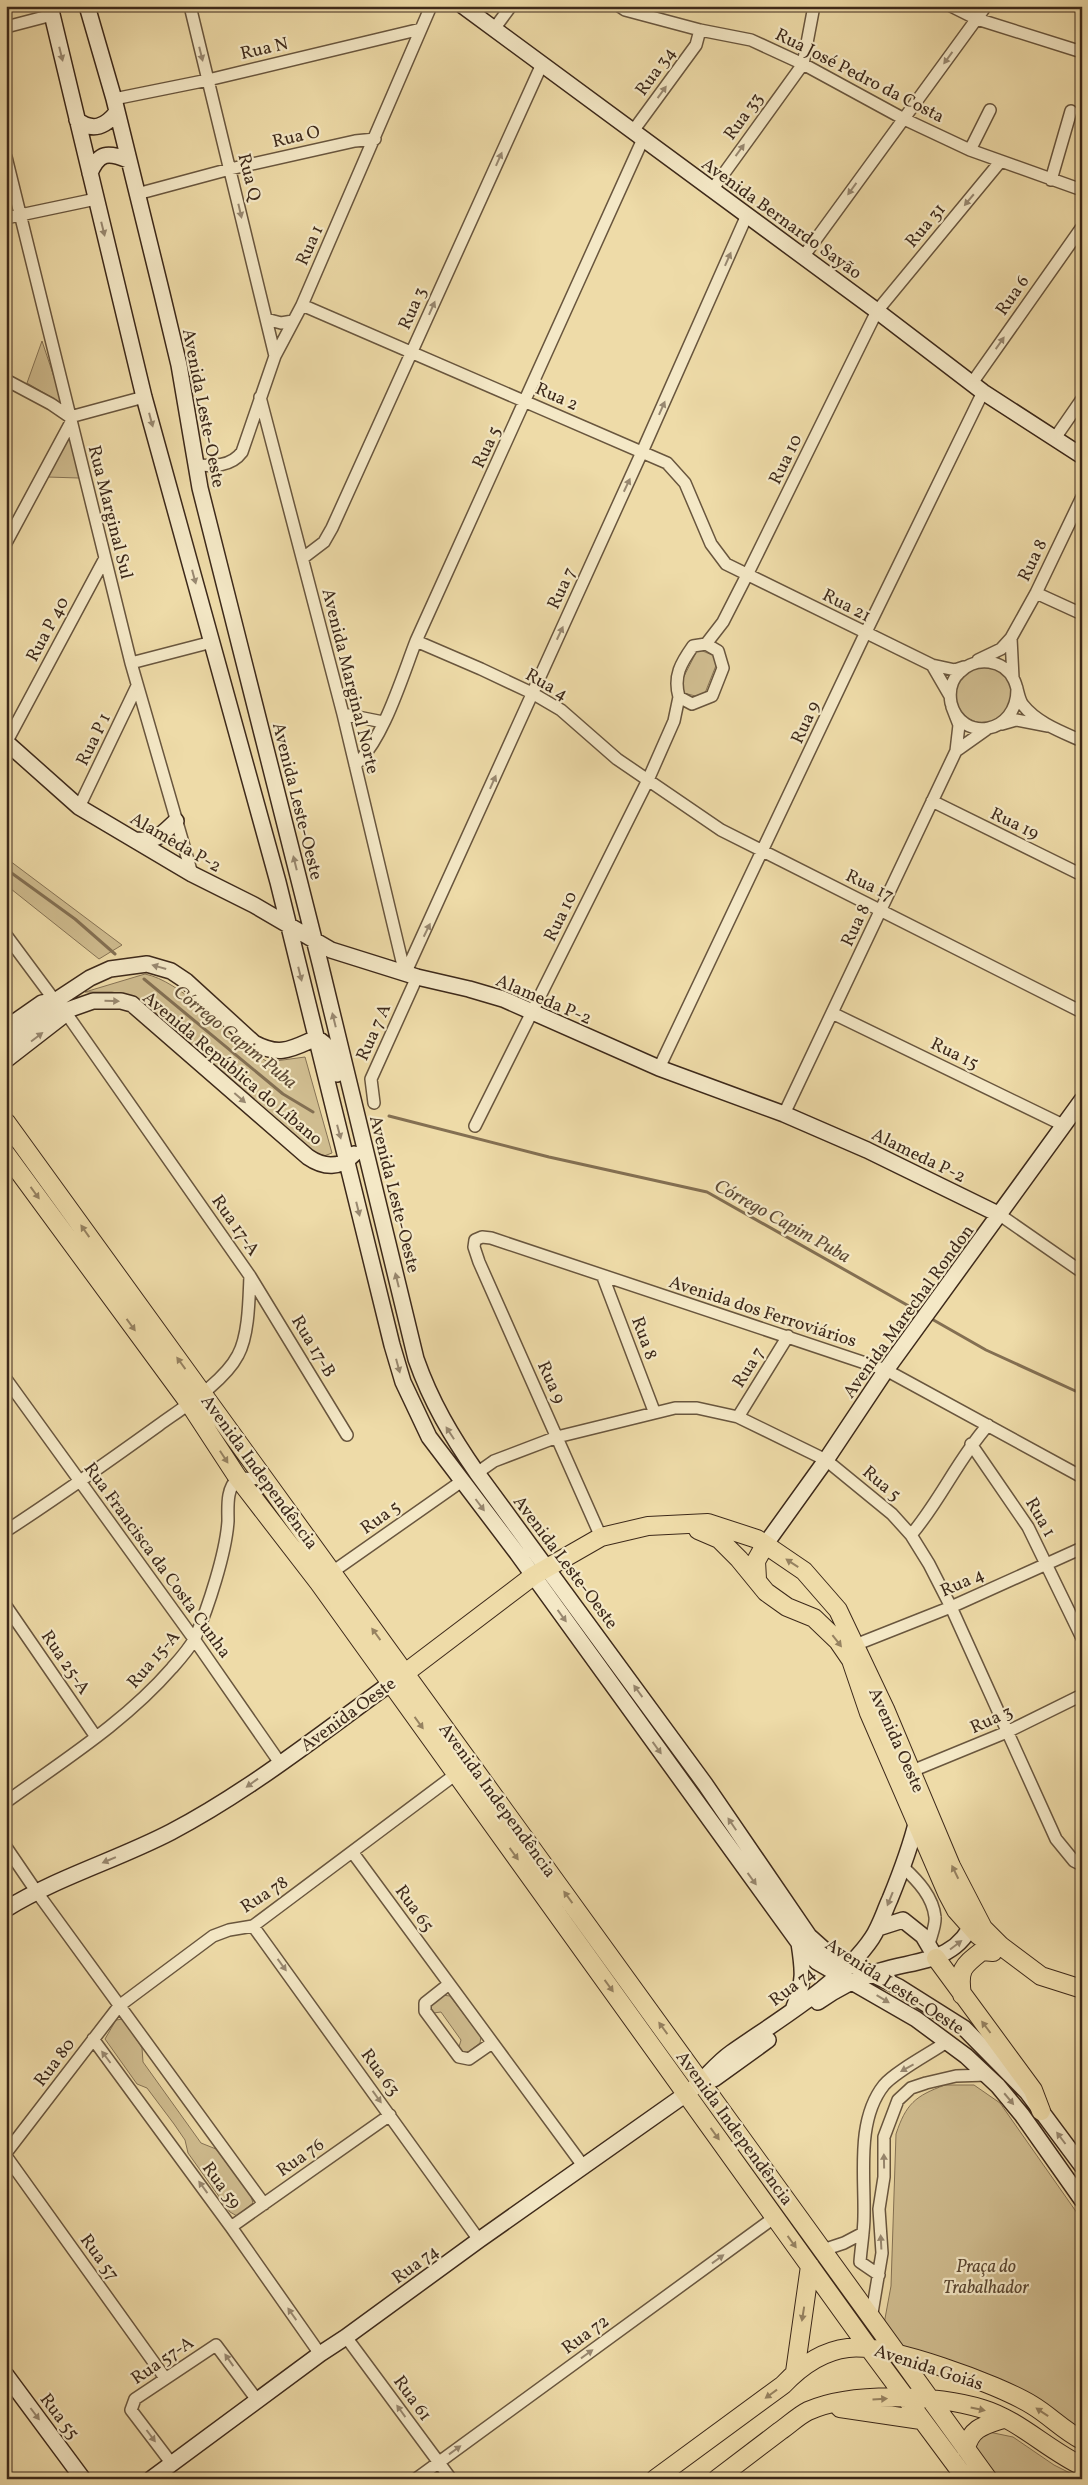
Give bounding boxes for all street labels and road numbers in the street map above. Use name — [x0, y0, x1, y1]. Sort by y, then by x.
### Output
street label: Rua José Pedro da Costa — [770, 23, 948, 130]
street label: Rua N — [238, 32, 291, 67]
street label: Rua 34 — [630, 42, 682, 101]
street label: Rua 33 — [718, 88, 770, 146]
street label: Rua O — [270, 120, 323, 155]
street label: Rua Q — [231, 151, 267, 205]
street label: Avenida Bernardo Sayão — [696, 152, 866, 286]
street label: Rua 31 — [900, 198, 952, 254]
street label: Rua 1 — [290, 221, 330, 270]
street label: Rua 6 — [990, 271, 1036, 321]
street label: Rua 3 — [393, 283, 434, 334]
street label: Avenida Leste-Oeste — [175, 327, 230, 490]
street label: Rua 2 — [531, 377, 582, 418]
street label: Rua 5 — [467, 423, 508, 473]
street label: Rua 10 — [764, 430, 809, 489]
street label: Rua Marginal Sul — [81, 443, 138, 582]
street label: Rua 8 — [1012, 535, 1054, 586]
street label: Rua 7 — [542, 564, 583, 614]
street label: Rua 21 — [818, 583, 875, 629]
street label: Avenida Marginal Norte — [314, 586, 385, 777]
street label: Rua P 40 — [21, 593, 76, 667]
street label: Rua 4 — [520, 663, 572, 708]
street label: Rua 9 — [786, 697, 827, 748]
street label: Rua P 1 — [71, 709, 118, 770]
street label: Avenida Leste-Oeste — [265, 720, 328, 883]
street label: Rua 19 — [986, 802, 1043, 847]
street label: Alameda P-2 — [125, 807, 226, 880]
street label: Rua 17 — [841, 864, 898, 909]
street label: Rua 10 — [539, 887, 584, 946]
street label: Rua 8 — [836, 900, 877, 951]
street label: Alameda P-2 — [492, 969, 595, 1032]
street label: Avenida República do Líbano — [137, 986, 328, 1152]
street label: Rua 7 A — [351, 1000, 398, 1065]
street label: Rua 15 — [926, 1032, 983, 1077]
street label: Avenida Leste-Oeste — [362, 1113, 425, 1276]
street label: Alameda P-2 — [867, 1123, 970, 1190]
street label: Rua 17-A — [205, 1190, 265, 1262]
street label: Avenida Marechal Rondon — [838, 1220, 981, 1404]
street label: Avenida dos Ferroviários — [666, 1270, 859, 1355]
street label: Rua 17-B — [284, 1311, 341, 1382]
street label: Rua 8 — [624, 1313, 663, 1364]
street label: Rua 7 — [727, 1343, 771, 1393]
street label: Rua 9 — [530, 1357, 571, 1408]
street label: Avenida Independência — [194, 1390, 323, 1555]
street label: Rua Francisca da Costa Cunha — [77, 1458, 236, 1664]
street label: Rua 5 — [856, 1461, 906, 1508]
street label: Avenida Leste-Oeste — [506, 1491, 623, 1635]
street label: Rua 1 — [1018, 1493, 1061, 1542]
street label: Rua 5 — [356, 1495, 406, 1541]
street label: Rua 4 — [937, 1563, 989, 1604]
street label: Rua 15-A — [122, 1625, 187, 1695]
street label: Rua 25-A — [34, 1626, 96, 1700]
street label: Avenida Oeste — [296, 1672, 402, 1758]
street label: Avenida Oeste — [861, 1684, 930, 1797]
street label: Rua 3 — [966, 1700, 1017, 1741]
street label: Avenida Independência — [432, 1718, 561, 1883]
street label: Rua 78 — [236, 1871, 294, 1920]
street label: Rua 65 — [388, 1880, 439, 1938]
street label: Avenida Leste-Oeste — [820, 1933, 969, 2042]
street label: Rua 74 — [764, 1961, 821, 2013]
street label: Rua 80 — [29, 2033, 82, 2092]
street label: Rua 63 — [354, 2044, 406, 2102]
street label: Avenida Independência — [669, 2046, 798, 2211]
street label: Rua 76 — [272, 2133, 330, 2184]
street label: Rua 59 — [195, 2157, 246, 2215]
street label: Rua 57 — [73, 2229, 124, 2286]
street label: Rua 74 — [387, 2240, 445, 2291]
street label: Rua 72 — [557, 2310, 615, 2361]
street label: Rua 57-A — [126, 2331, 199, 2391]
street label: Avenida Goiás — [871, 2339, 986, 2398]
street label: Rua 61 — [387, 2371, 437, 2427]
street label: Rua 55 — [33, 2388, 85, 2445]

